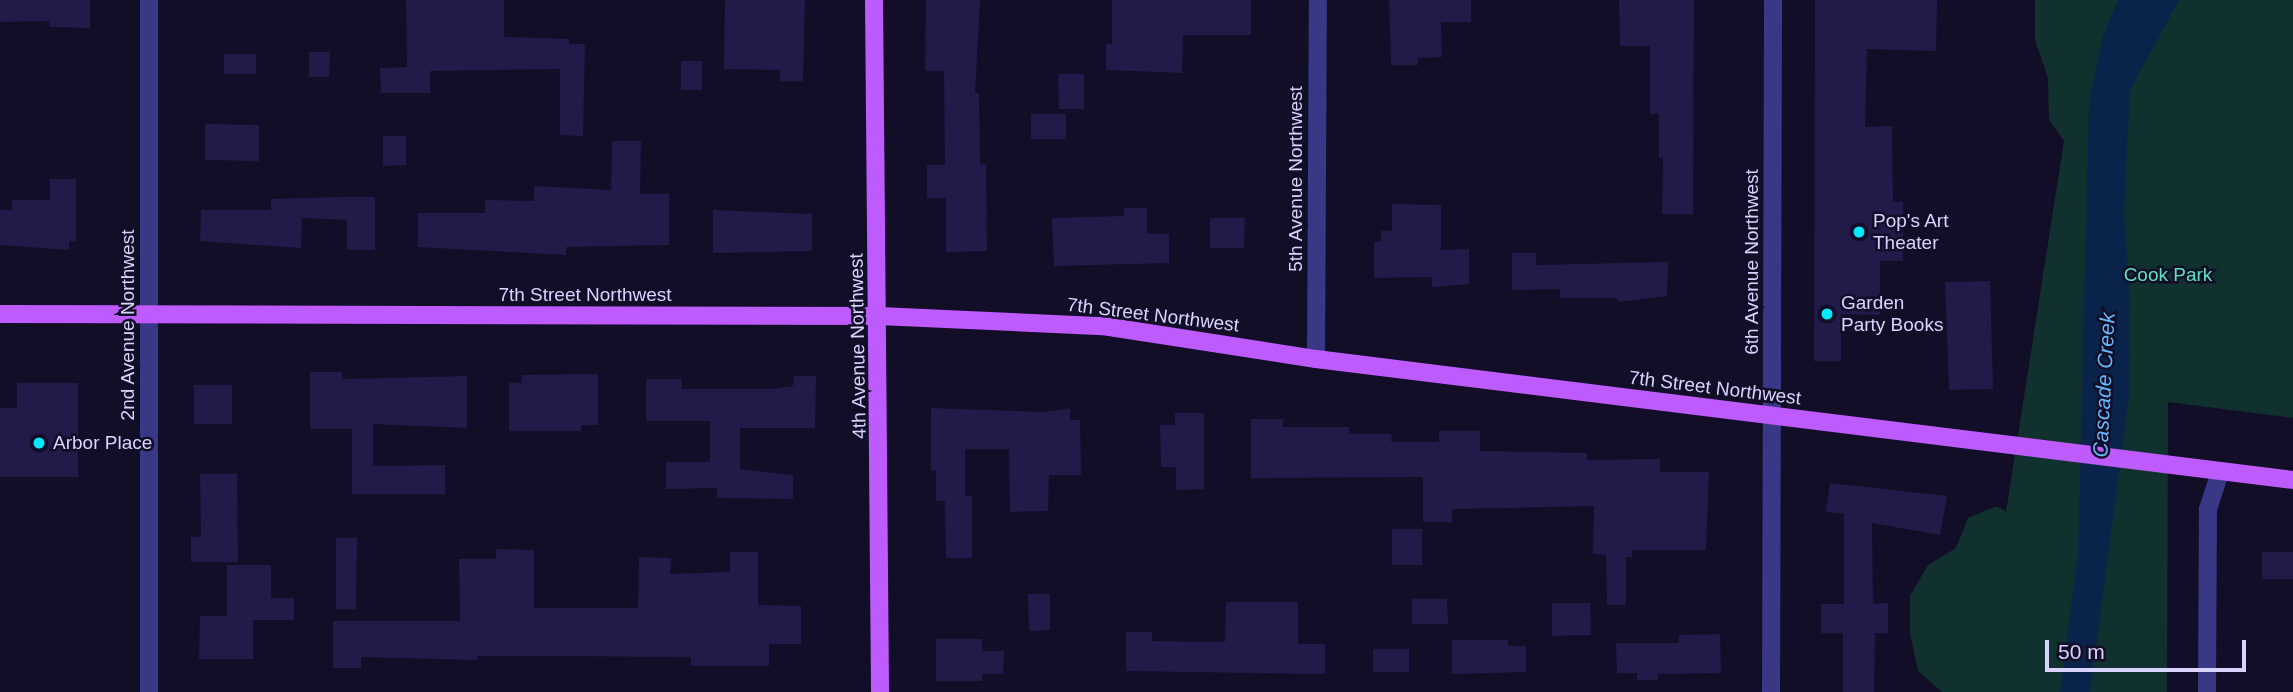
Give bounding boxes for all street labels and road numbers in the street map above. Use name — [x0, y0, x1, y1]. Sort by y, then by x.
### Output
street label: 5th Avenue Northwest — [1285, 86, 1307, 272]
street label: 6th Avenue Northwest — [1741, 169, 1763, 355]
street label: 2nd Avenue Northwest — [117, 229, 139, 421]
street label: 4th Avenue Northwest — [845, 253, 871, 439]
street label: 7th Street Northwest — [498, 284, 672, 306]
street label: 7th Street Northwest — [1066, 293, 1240, 337]
street label: 7th Street Northwest — [1628, 366, 1802, 410]

